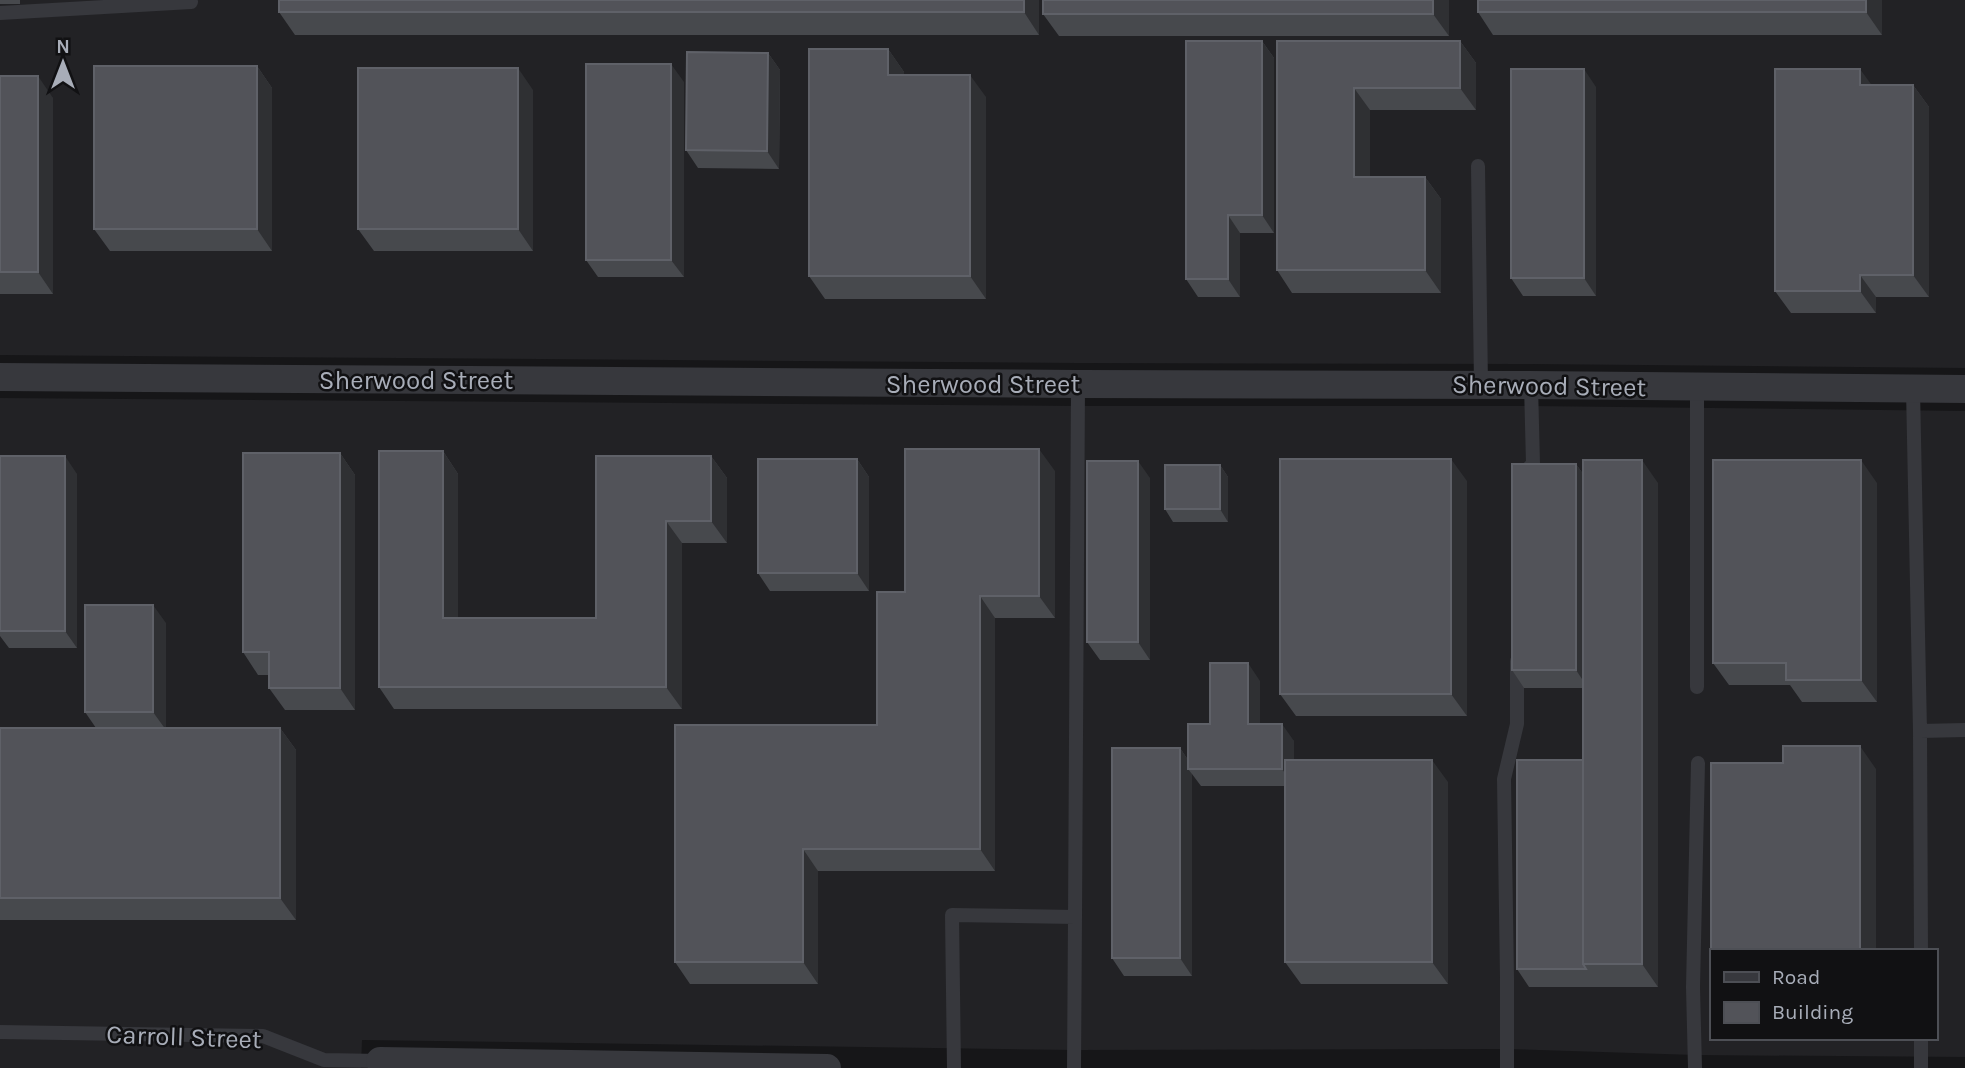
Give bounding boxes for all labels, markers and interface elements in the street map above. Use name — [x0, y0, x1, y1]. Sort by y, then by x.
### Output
north arrow — [28, 28, 98, 98]
text: N — [56, 36, 70, 58]
street label: Sherwood Street — [319, 365, 513, 396]
street label: Sherwood Street — [886, 369, 1080, 400]
street label: Sherwood Street — [1452, 369, 1647, 403]
legend — [1710, 949, 1937, 1040]
text: Road — [1772, 965, 1820, 989]
text: Building — [1772, 1000, 1853, 1024]
street label: Carroll Street — [106, 1019, 262, 1055]

